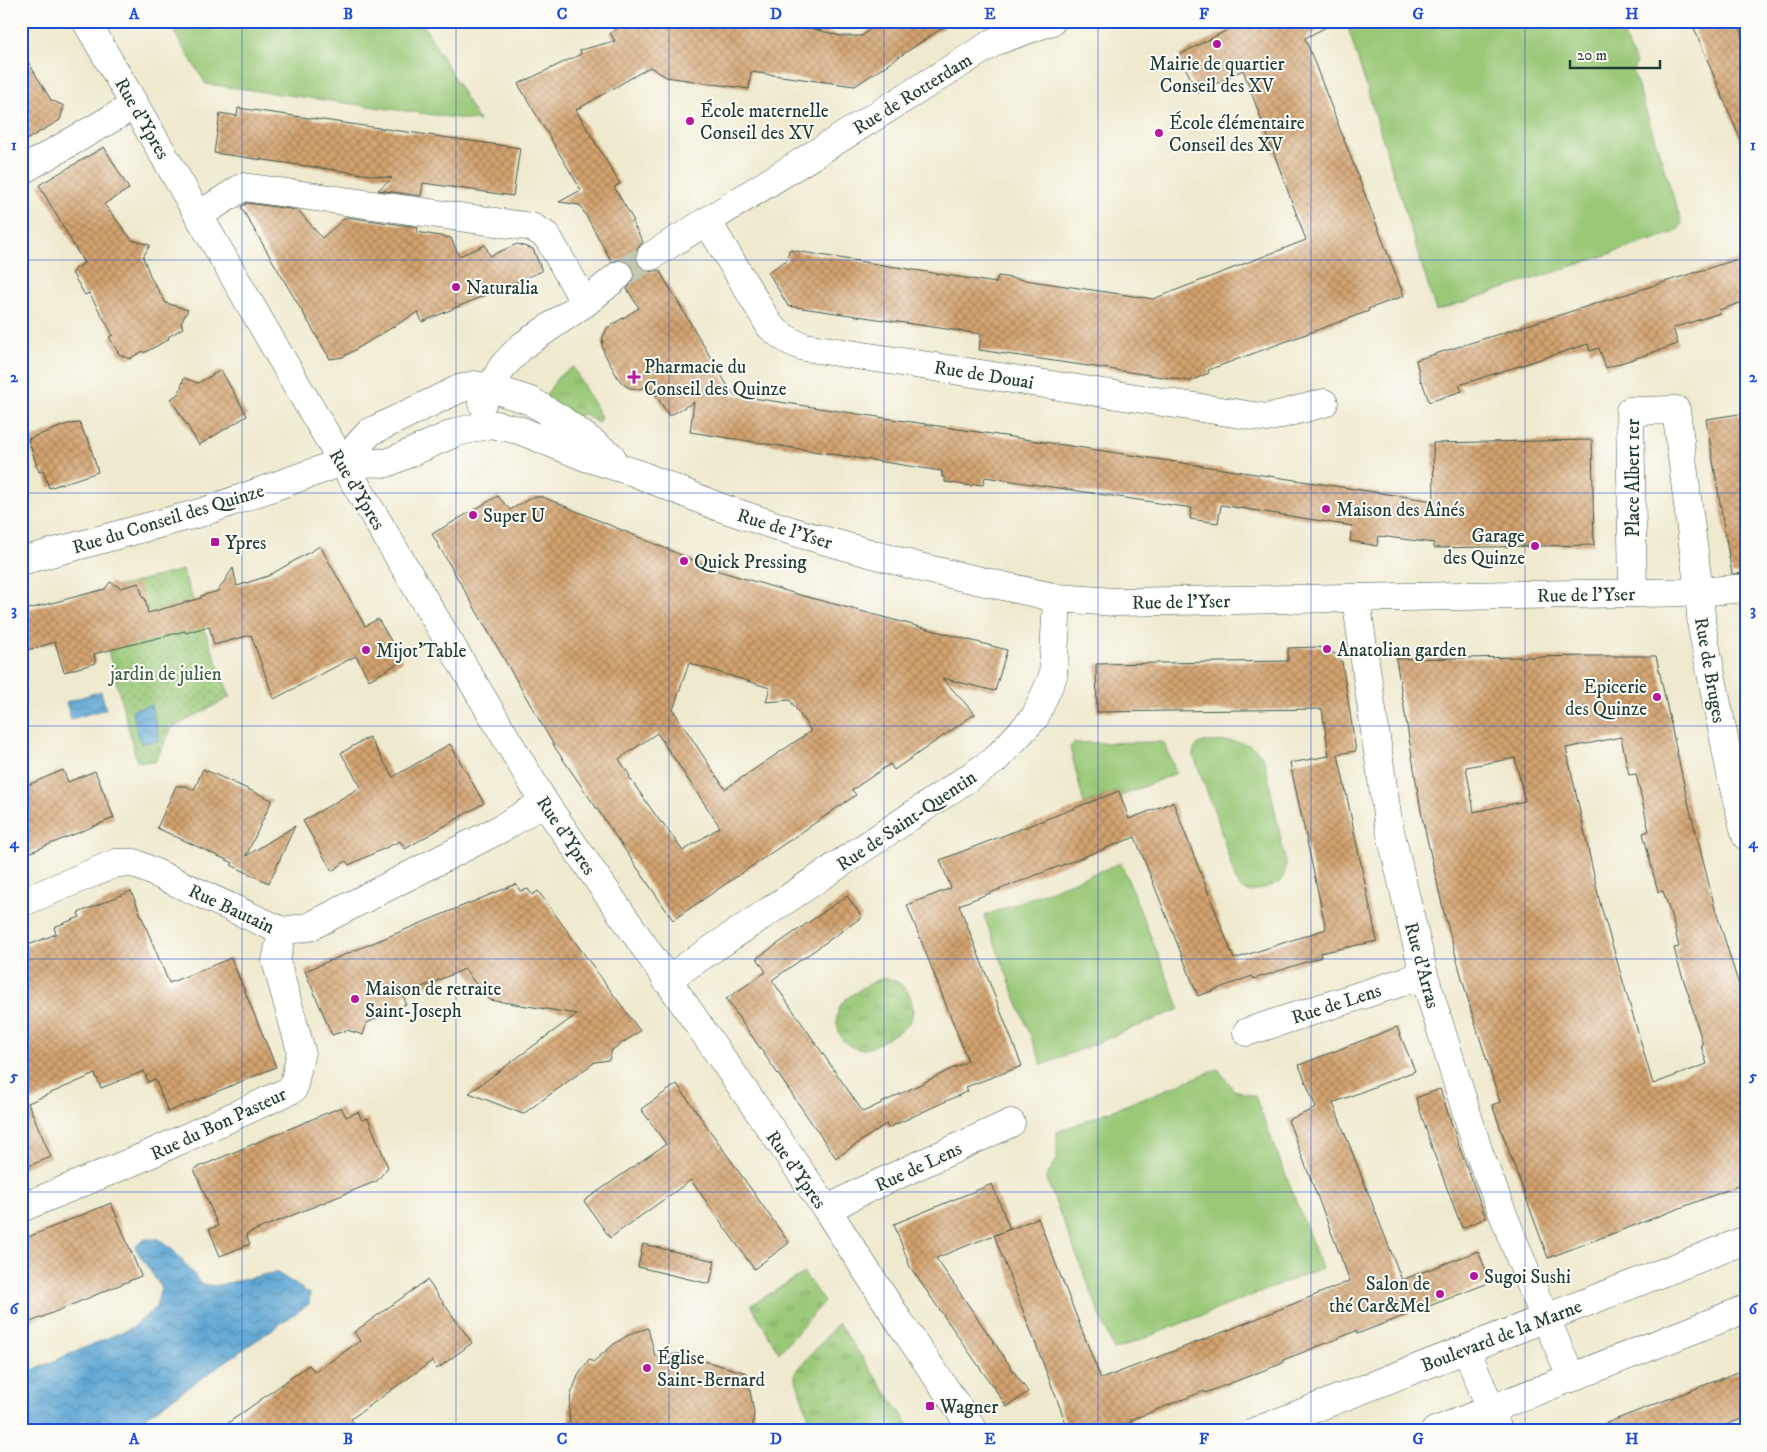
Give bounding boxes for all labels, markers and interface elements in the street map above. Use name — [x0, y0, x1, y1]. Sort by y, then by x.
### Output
text: A — [128, 4, 140, 24]
text: B — [343, 4, 353, 24]
text: C — [557, 4, 567, 24]
text: D — [770, 4, 782, 24]
text: E — [984, 4, 996, 24]
text: F — [1199, 4, 1209, 24]
text: G — [1412, 4, 1424, 24]
text: H — [1625, 4, 1639, 24]
marker: Mairie de quartier Conseil des XV — [1211, 38, 1223, 50]
scale bar — [1570, 38, 1660, 70]
text: 20 m — [1577, 46, 1607, 65]
street label: Rue de Rotterdam — [849, 49, 976, 140]
place label: Mairie de quartier Conseil des XV — [1149, 53, 1285, 98]
street label: Rue d'Ypres — [109, 74, 174, 163]
place label: École maternelle Conseil des XV — [700, 99, 829, 145]
place label: École élémentaire Conseil des XV — [1169, 111, 1305, 157]
marker: École maternelle Conseil des XV — [684, 115, 696, 127]
marker: École élémentaire Conseil des XV — [1153, 127, 1165, 139]
text: 1 — [11, 135, 17, 155]
text: 1 — [1750, 135, 1756, 155]
place label: Naturalia — [466, 277, 538, 300]
marker: Naturalia — [450, 281, 462, 293]
place label: Pharmacie du Conseil des Quinze — [644, 356, 787, 401]
street label: Rue de Douai — [932, 356, 1035, 395]
text: 2 — [10, 367, 19, 387]
text: 2 — [1749, 367, 1758, 387]
marker: Pharmacie du Conseil des Quinze — [628, 371, 640, 383]
street label: Place Albert 1er — [1622, 419, 1645, 537]
street label: Rue d'Ypres — [324, 445, 390, 534]
street label: Rue du Conseil des Quinze — [70, 479, 267, 560]
place label: Maison des Aînés — [1336, 499, 1465, 522]
marker: Maison des Aînés — [1320, 503, 1332, 515]
street label: Rue de l'Yser — [734, 504, 835, 555]
place label: Super U — [483, 505, 546, 528]
marker: Super U — [467, 509, 479, 521]
place label: Garage des Quinze — [1443, 525, 1525, 570]
place label: Ypres — [225, 532, 266, 555]
marker: Ypres — [209, 536, 221, 548]
marker: Garage des Quinze — [1529, 540, 1541, 552]
place label: Quick Pressing — [694, 551, 807, 574]
marker: Quick Pressing — [678, 555, 690, 567]
street label: Rue de l'Yser — [1537, 583, 1635, 608]
street label: Rue de l'Yser — [1132, 590, 1230, 615]
text: 3 — [11, 600, 17, 620]
text: 3 — [1750, 600, 1756, 620]
street label: Rue de Bruges — [1689, 616, 1730, 725]
place label: Anatolian garden — [1337, 639, 1467, 662]
place label: Mijot'Table — [376, 640, 467, 663]
marker: Anatolian garden — [1321, 643, 1333, 655]
marker: Mijot'Table — [360, 644, 372, 656]
park label: jardin de julien — [107, 663, 222, 686]
place label: Epicerie des Quinze — [1565, 676, 1647, 721]
marker: Epicerie des Quinze — [1651, 691, 1663, 703]
street label: Rue de Saint-Quentin — [833, 766, 981, 877]
street label: Rue d'Ypres — [531, 792, 600, 880]
text: 4 — [8, 833, 19, 853]
text: 4 — [1747, 833, 1758, 853]
street label: Rue Bautain — [185, 879, 278, 939]
street label: Rue d'Arras — [1399, 920, 1444, 1011]
place label: Maison de retraite Saint-Joseph — [365, 978, 501, 1023]
street label: Rue de Lens — [1289, 979, 1384, 1030]
marker: Maison de retraite Saint-Joseph — [349, 993, 361, 1005]
text: 5 — [9, 1066, 18, 1086]
text: 5 — [1748, 1066, 1757, 1086]
street label: Rue du Bon Pasteur — [147, 1083, 290, 1166]
street label: Rue d'Ypres — [761, 1126, 831, 1213]
street label: Rue de Lens — [872, 1137, 966, 1197]
place label: Sugoi Sushi — [1484, 1266, 1571, 1289]
marker: Sugoi Sushi — [1468, 1270, 1480, 1282]
place label: Salon de thé Car&Mel — [1329, 1273, 1430, 1318]
marker: Salon de thé Car&Mel — [1434, 1288, 1446, 1300]
street label: Boulevard de la Marne — [1418, 1295, 1585, 1378]
text: 6 — [10, 1299, 20, 1319]
text: 6 — [1749, 1299, 1759, 1319]
place label: Église Saint-Bernard — [657, 1346, 766, 1392]
marker: Église Saint-Bernard — [641, 1362, 653, 1374]
place label: Wagner — [939, 1396, 998, 1419]
marker: Wagner — [924, 1400, 936, 1412]
text: A — [128, 1429, 140, 1449]
text: B — [343, 1429, 353, 1449]
text: C — [557, 1429, 567, 1449]
text: D — [770, 1429, 782, 1449]
text: E — [984, 1429, 996, 1449]
text: F — [1199, 1429, 1209, 1449]
text: G — [1412, 1429, 1424, 1449]
text: H — [1625, 1429, 1639, 1449]

